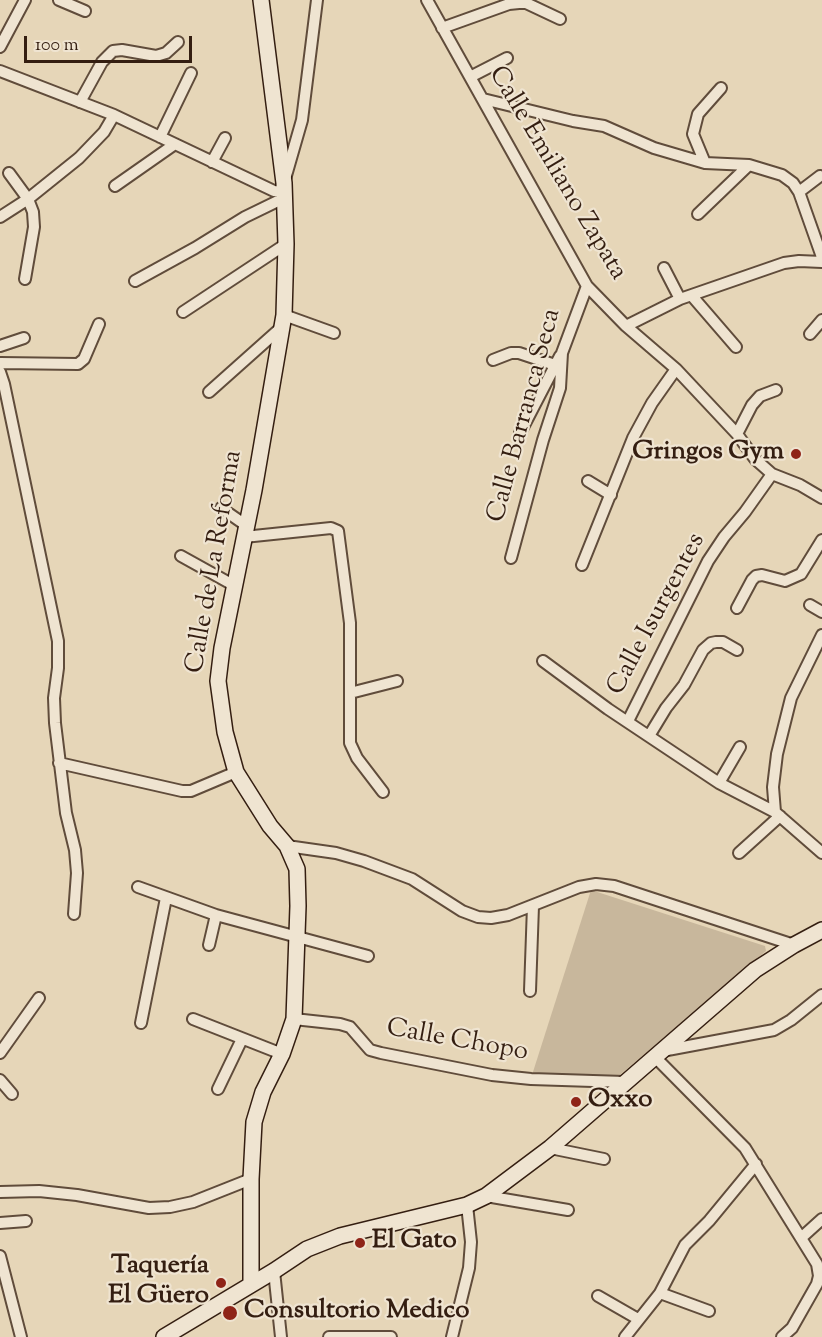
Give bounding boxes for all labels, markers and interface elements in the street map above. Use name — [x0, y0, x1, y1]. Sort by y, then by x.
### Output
scale bar — [27, 24, 195, 62]
text: 100 m — [35, 33, 79, 59]
street label: Calle Emiliano Zapata — [480, 61, 632, 287]
street label: Calle Barranca Seca — [483, 306, 569, 526]
place label: Gringos Gym — [632, 438, 784, 470]
marker: Gringos Gym — [789, 447, 803, 461]
street label: Calle de La Reforma — [181, 448, 251, 676]
street label: Calle Isurgentes — [602, 529, 714, 701]
street label: Calle Chopo — [384, 1014, 530, 1070]
place label: Oxxo — [588, 1086, 653, 1118]
marker: Oxxo — [569, 1095, 583, 1109]
place label: El Gato — [372, 1227, 457, 1259]
marker: El Gato — [353, 1236, 367, 1250]
place label: Taquería El Güero — [108, 1252, 209, 1314]
marker: Taquería El Güero — [214, 1276, 228, 1290]
place label: Consultorio Medico — [244, 1297, 469, 1329]
marker: Consultorio Medico — [221, 1304, 239, 1322]

